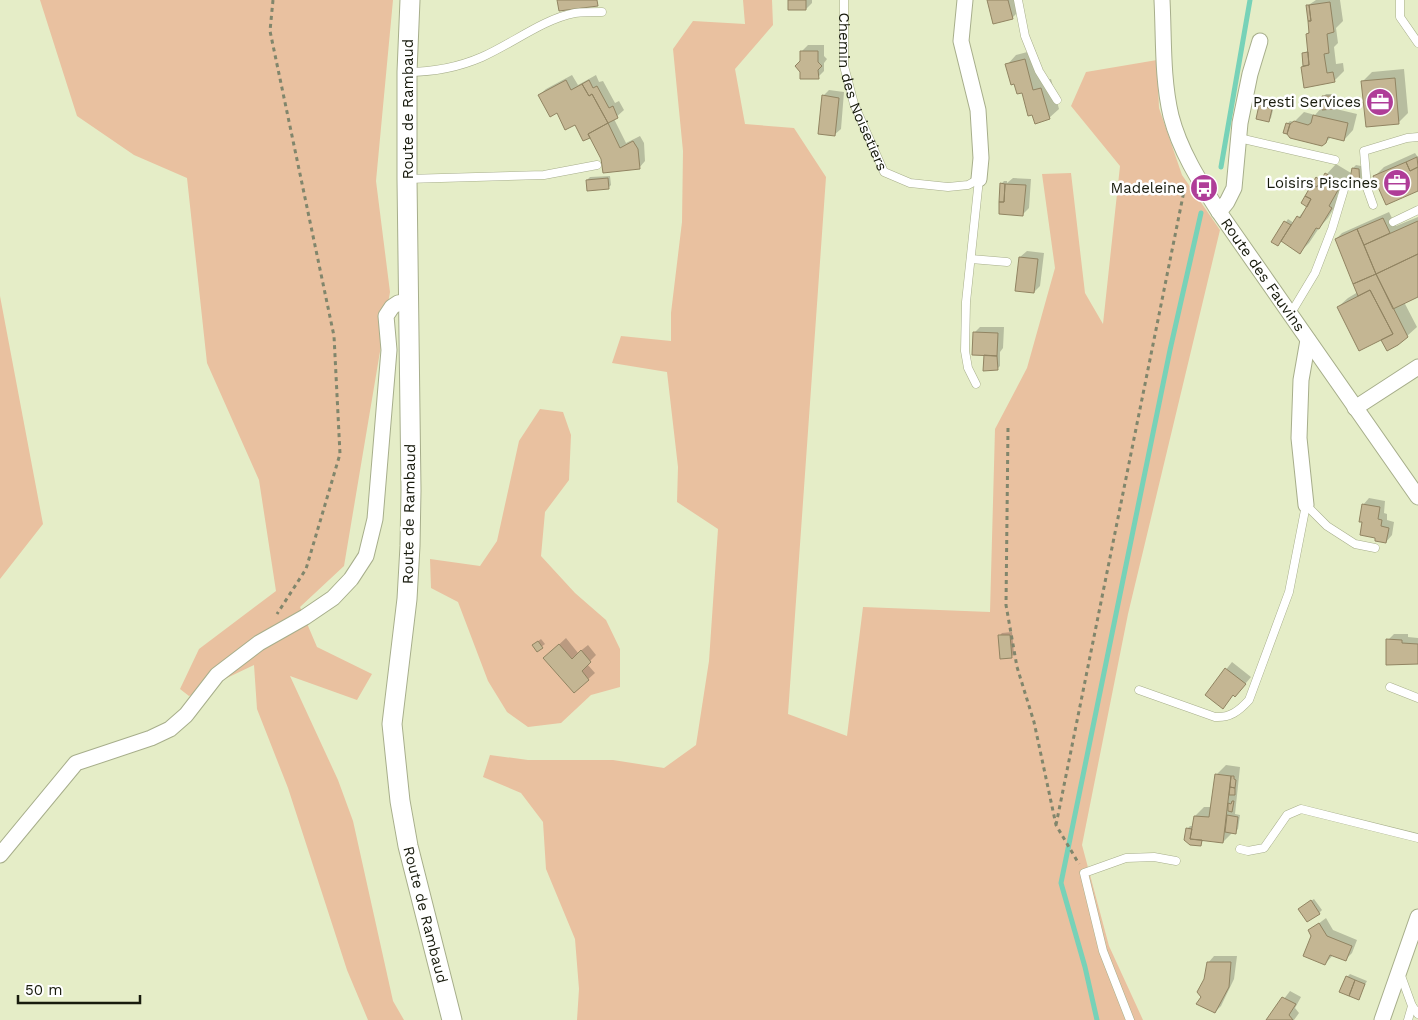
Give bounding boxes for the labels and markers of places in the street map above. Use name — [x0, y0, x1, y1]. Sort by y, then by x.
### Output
office icon: Presti Services — [1365, 87, 1395, 117]
place label: Presti Services — [1253, 93, 1361, 111]
office icon: Loisirs Piscines — [1382, 168, 1412, 198]
bus stop icon: Madeleine — [1189, 173, 1219, 203]
place label: Loisirs Piscines — [1266, 174, 1378, 192]
place label: Madeleine — [1111, 179, 1185, 197]

